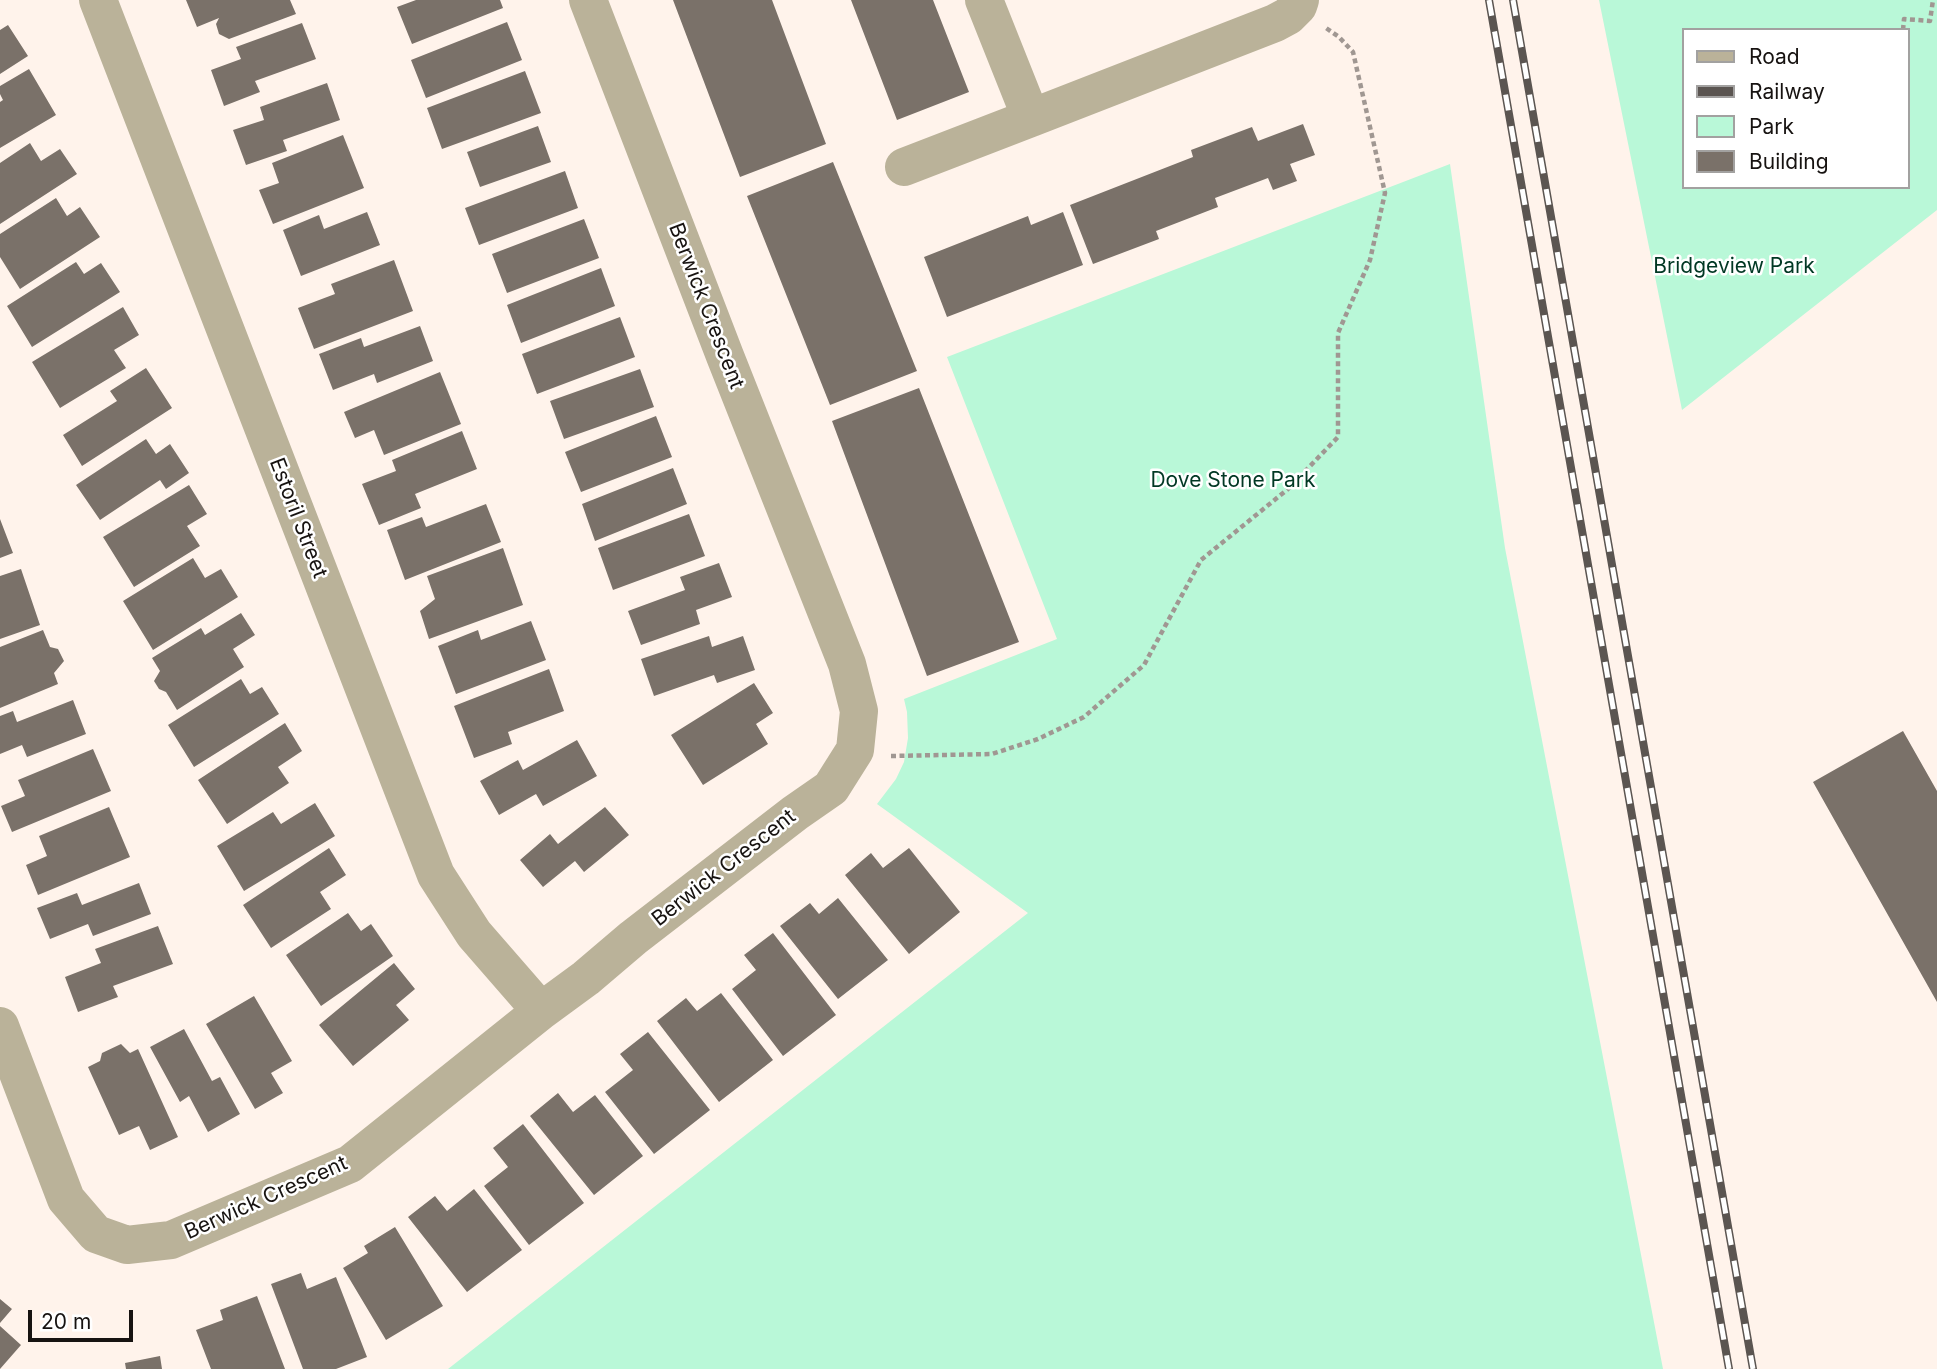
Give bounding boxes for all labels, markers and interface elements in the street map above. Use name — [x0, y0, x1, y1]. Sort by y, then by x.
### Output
legend — [1682, 28, 1909, 189]
text: Road — [1749, 44, 1800, 69]
text: Railway — [1749, 79, 1825, 104]
text: Park — [1749, 114, 1794, 139]
text: Building — [1749, 149, 1829, 174]
street label: Berwick Crescent — [663, 220, 749, 392]
park label: Bridgeview Park — [1653, 254, 1815, 280]
street label: Estoril Street — [264, 454, 332, 582]
park label: Dove Stone Park — [1150, 468, 1316, 494]
street label: Berwick Crescent — [647, 804, 801, 932]
street label: Berwick Crescent — [181, 1151, 351, 1245]
scale bar — [32, 1296, 136, 1340]
text: 20 m — [41, 1309, 91, 1334]

